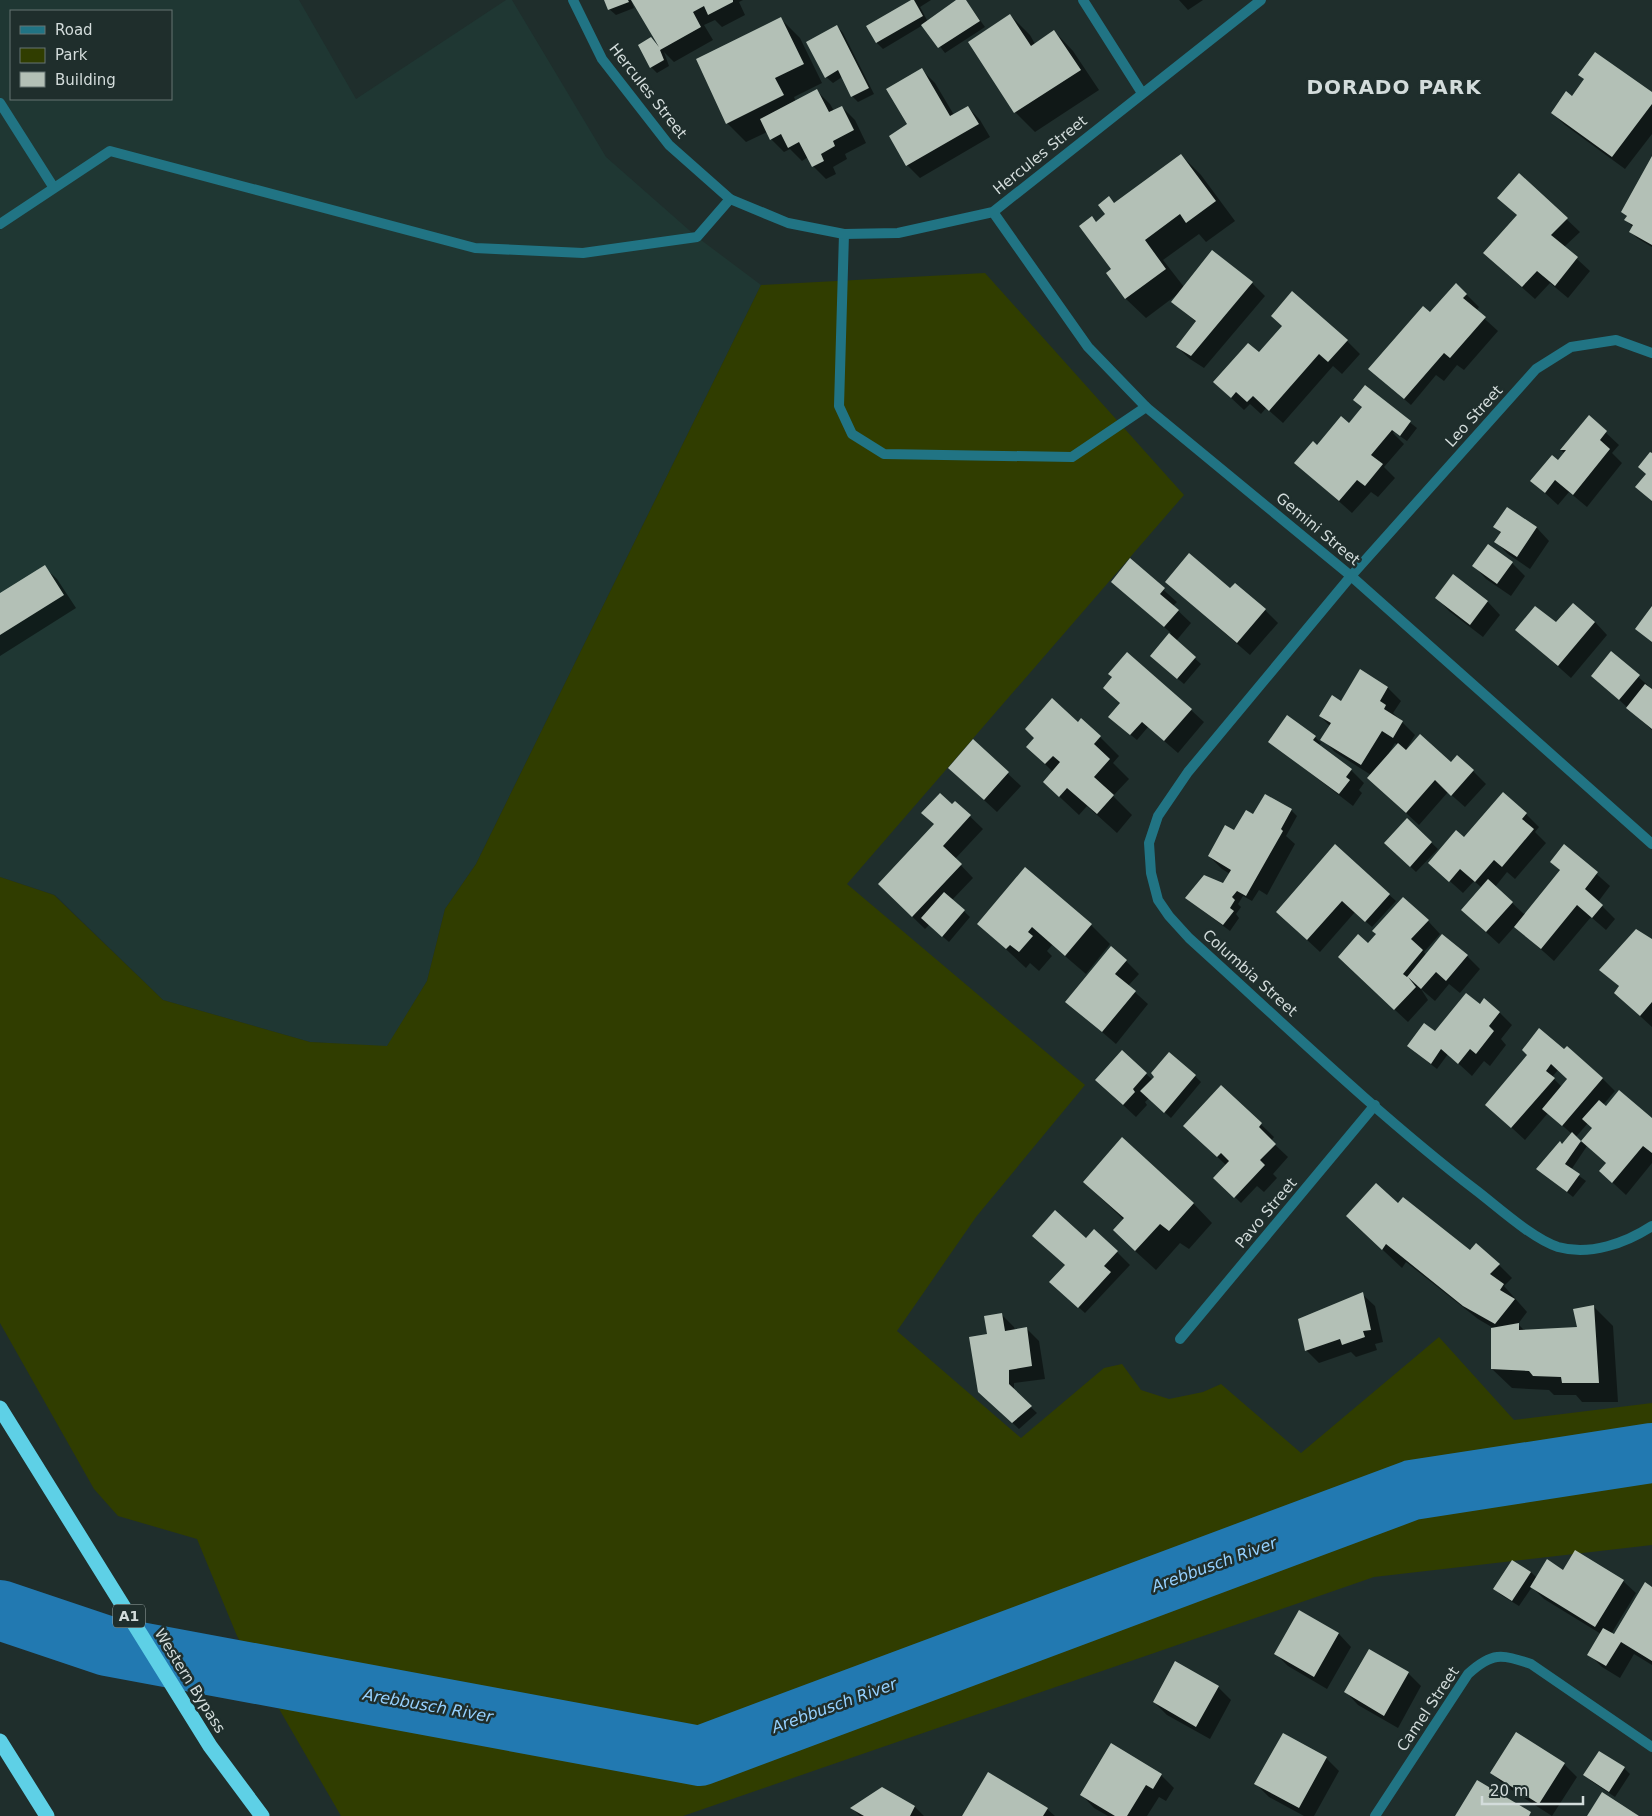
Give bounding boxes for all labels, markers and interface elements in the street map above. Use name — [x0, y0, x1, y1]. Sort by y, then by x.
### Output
legend — [10, 10, 172, 100]
text: Road — [55, 21, 93, 39]
street label: Hercules Street — [605, 40, 691, 142]
text: Park — [55, 46, 88, 64]
text: Building — [55, 71, 116, 89]
district label: DORADO PARK — [1306, 75, 1482, 99]
street label: Hercules Street — [989, 112, 1091, 198]
street label: Leo Street — [1442, 381, 1506, 451]
street label: Gemini Street — [1273, 489, 1364, 569]
street label: Columbia Street — [1199, 926, 1301, 1020]
street label: Pavo Street — [1231, 1174, 1301, 1252]
water label: Arebbusch River — [1148, 1533, 1281, 1596]
road number: A1 — [113, 1604, 145, 1628]
street label: Western Bypass — [151, 1625, 229, 1737]
street label: Camel Street — [1393, 1663, 1463, 1755]
water label: Arebbusch River — [768, 1674, 901, 1737]
water label: Arebbusch River — [360, 1685, 496, 1727]
scale bar — [1482, 1774, 1583, 1806]
text: 20 m — [1490, 1782, 1528, 1800]

